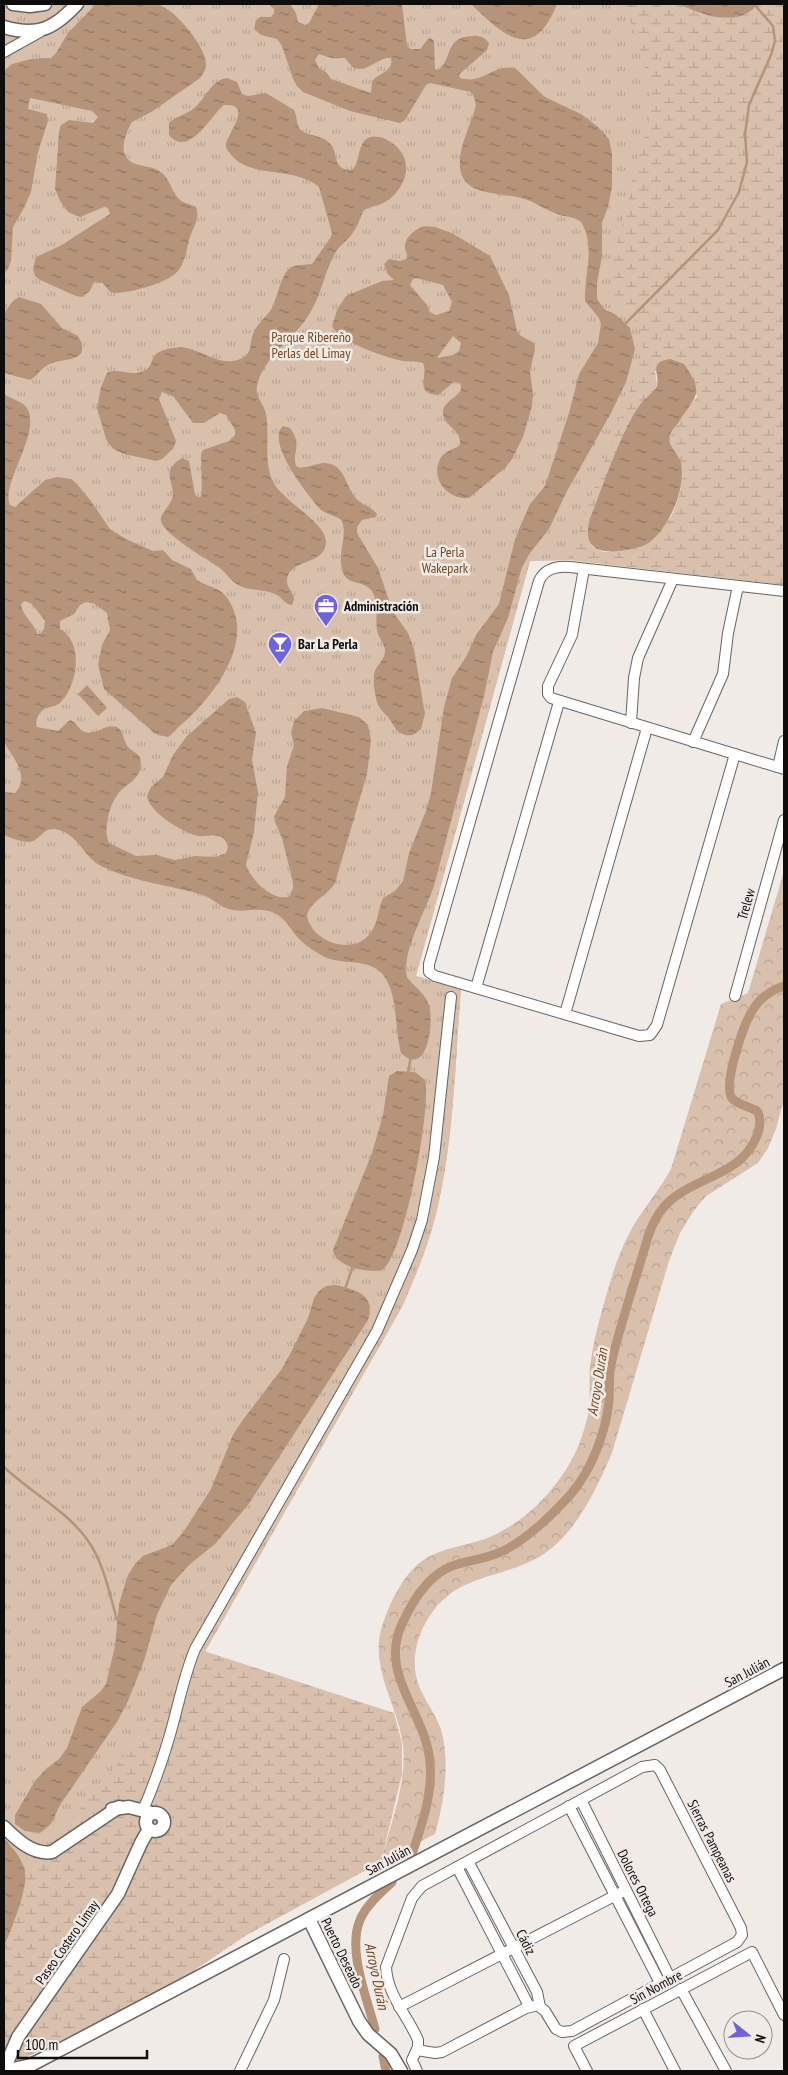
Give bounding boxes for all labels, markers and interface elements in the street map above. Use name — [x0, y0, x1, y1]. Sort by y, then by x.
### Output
park label: Parque Ribereño Perlas del Limay — [271, 328, 351, 362]
park label: La Perla Wakepark — [422, 543, 469, 577]
office icon: Administración — [313, 593, 339, 627]
place label: Administración — [343, 597, 419, 615]
bar icon: Bar La Perla — [267, 631, 293, 665]
place label: Bar La Perla — [298, 635, 358, 653]
street label: Trelew — [733, 885, 759, 922]
water label: Arroyo Durán — [582, 1346, 612, 1417]
street label: San Julián — [721, 1653, 773, 1691]
street label: Sierras Pampeanas — [683, 1797, 741, 1886]
street label: San Julián — [362, 1841, 414, 1879]
street label: Dolores Ortega — [613, 1846, 663, 1920]
street label: Paseo Costero Limay — [31, 1896, 103, 1988]
street label: Puerto Deseado — [317, 1915, 367, 1991]
street label: Cádiz — [512, 1926, 540, 1958]
water label: Arroyo Durán — [361, 1941, 394, 2013]
street label: Sin Nombre — [627, 1966, 685, 2008]
north arrow — [723, 2010, 773, 2060]
scale bar — [18, 2028, 146, 2060]
text: N — [751, 2033, 770, 2045]
text: 100 m — [25, 2035, 58, 2054]

